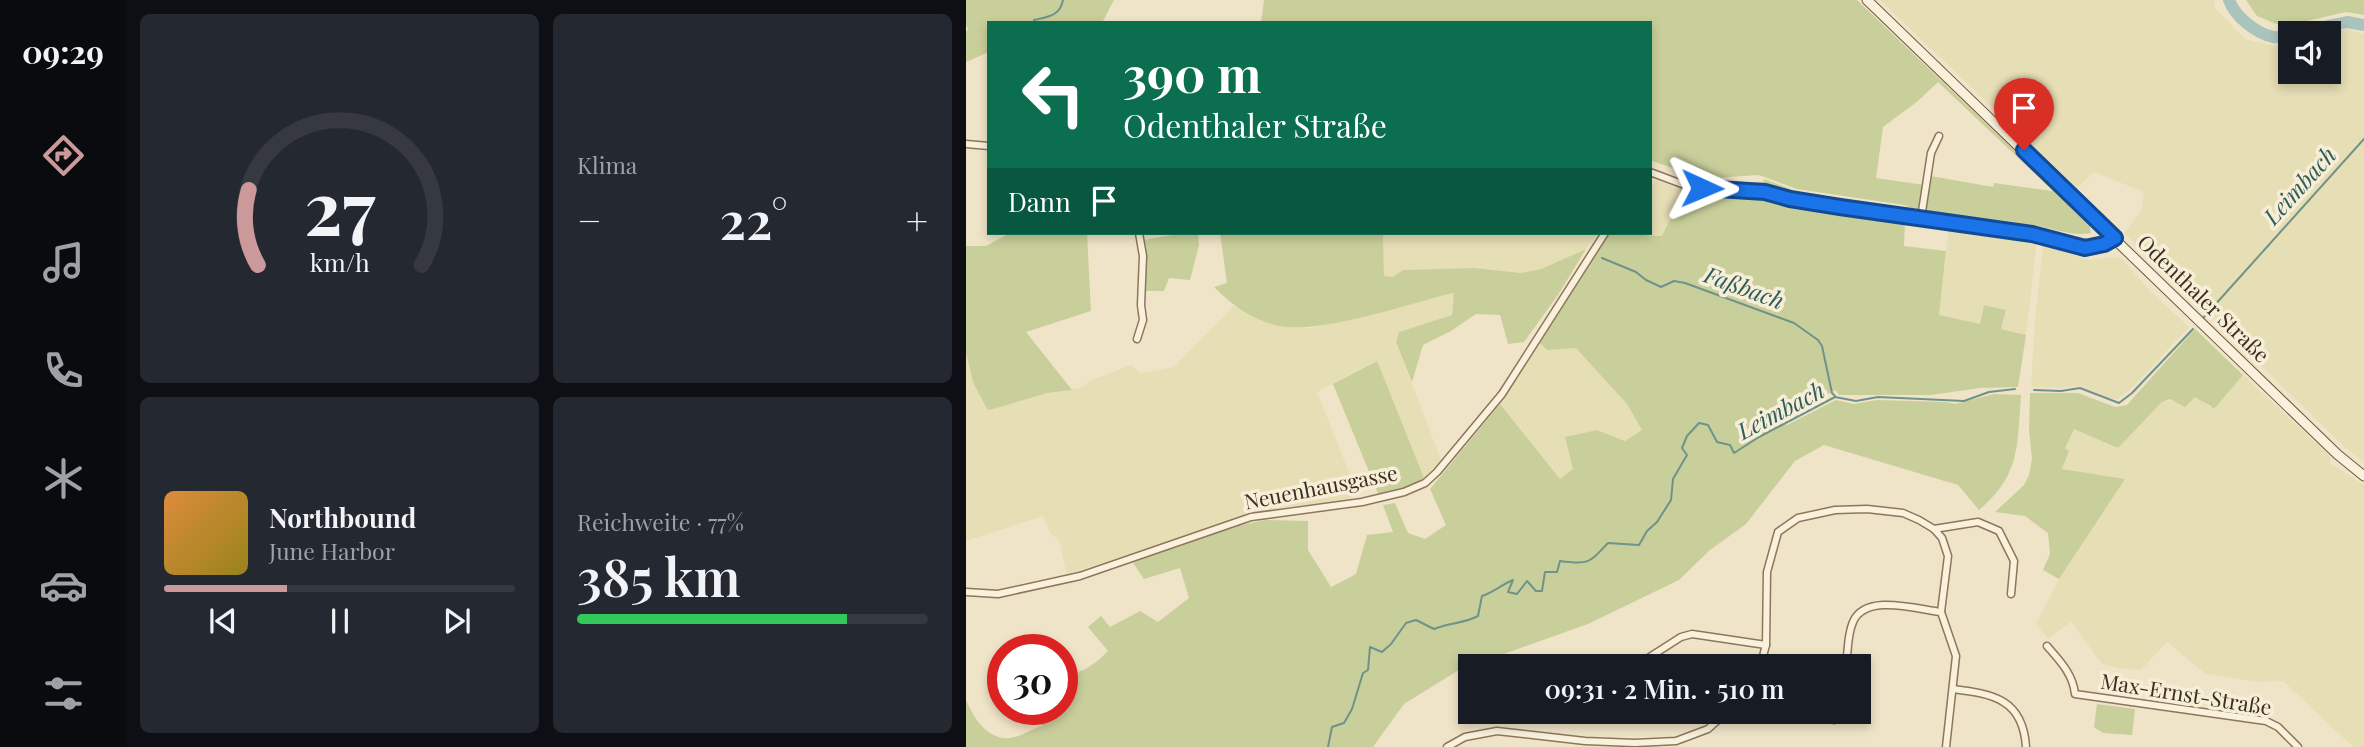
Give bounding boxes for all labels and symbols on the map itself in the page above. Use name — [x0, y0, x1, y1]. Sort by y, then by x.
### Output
pin — [1994, 78, 2054, 150]
water label: Leimbach — [2255, 139, 2342, 231]
position arrow — [1665, 151, 1739, 225]
street label: Odenthaler Straße — [2132, 227, 2276, 368]
water label: Faßbach — [1699, 258, 1789, 315]
water label: Leimbach — [1730, 374, 1829, 446]
street label: Neuenhausgasse — [1242, 457, 1400, 515]
speed limit sign: 30 — [987, 634, 1078, 725]
street label: Max-Ernst-Straße — [2099, 666, 2274, 720]

